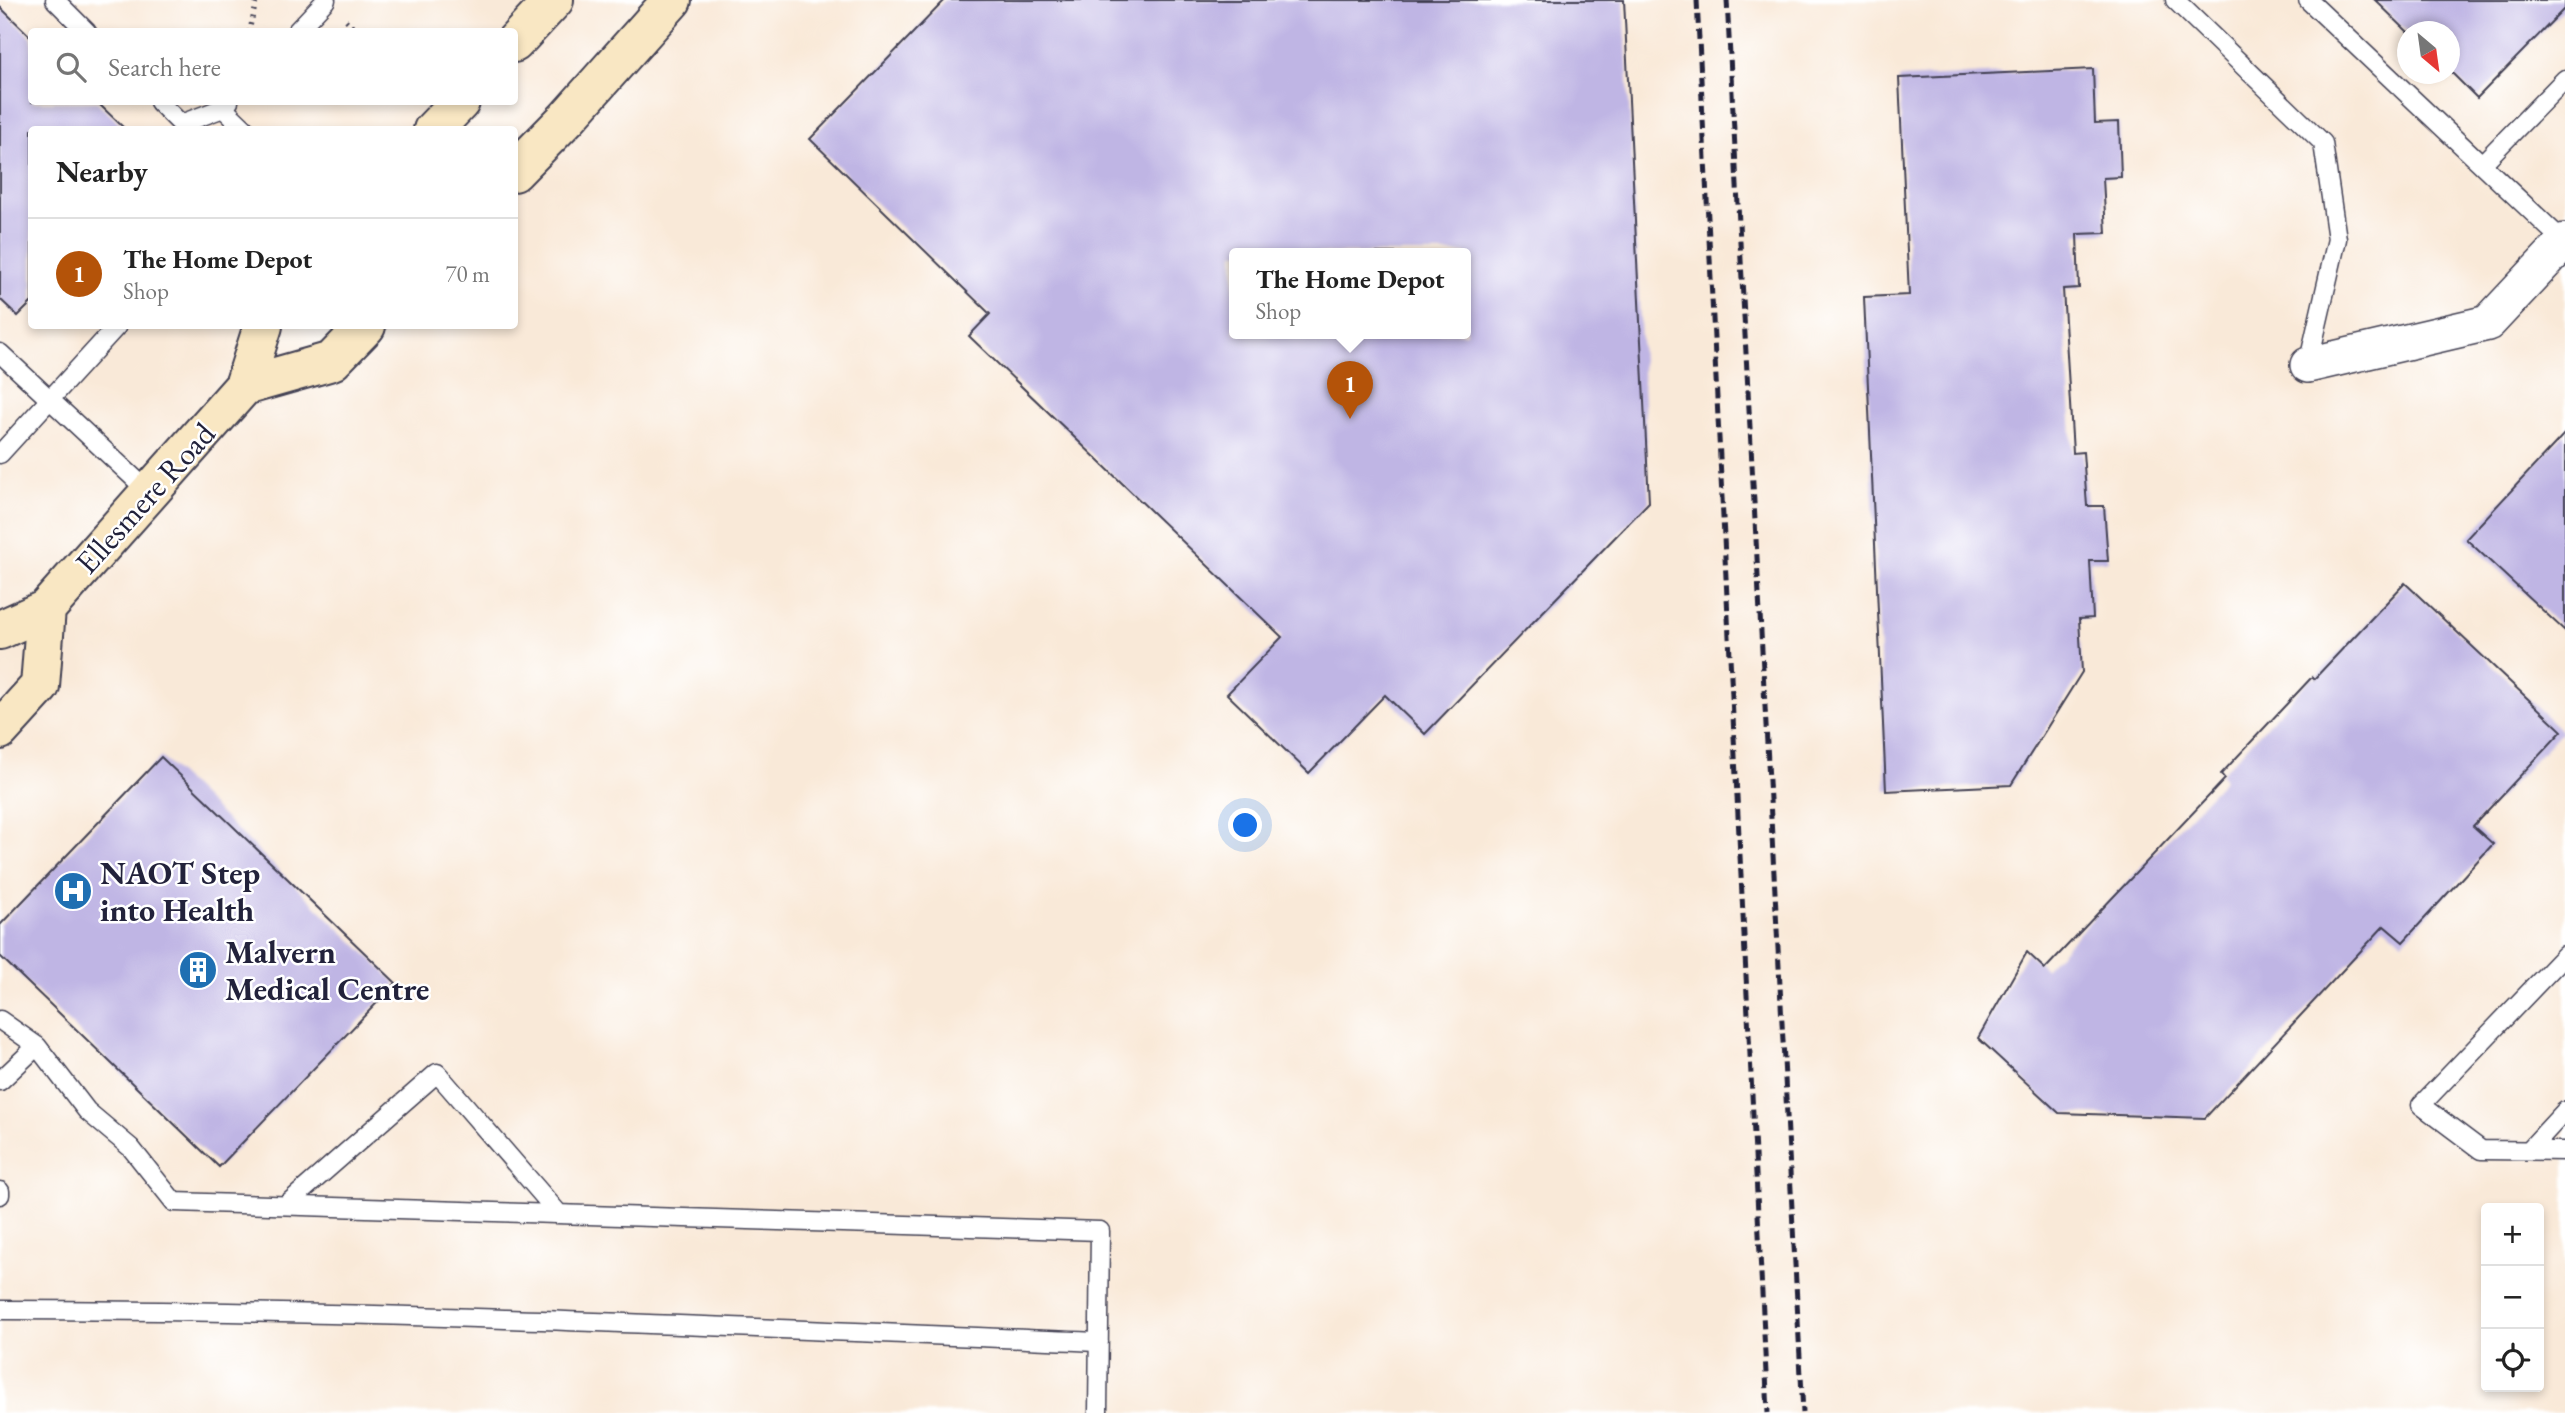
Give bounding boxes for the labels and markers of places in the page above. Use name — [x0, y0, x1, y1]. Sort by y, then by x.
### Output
pin: 1 — [1327, 361, 1373, 419]
place label: NAOT Step into Health — [100, 852, 260, 931]
hospital icon: NAOT Step into Health — [52, 870, 94, 912]
place label: Malvern Medical Centre — [225, 931, 429, 1010]
building icon: Malvern Medical Centre — [177, 949, 219, 991]

